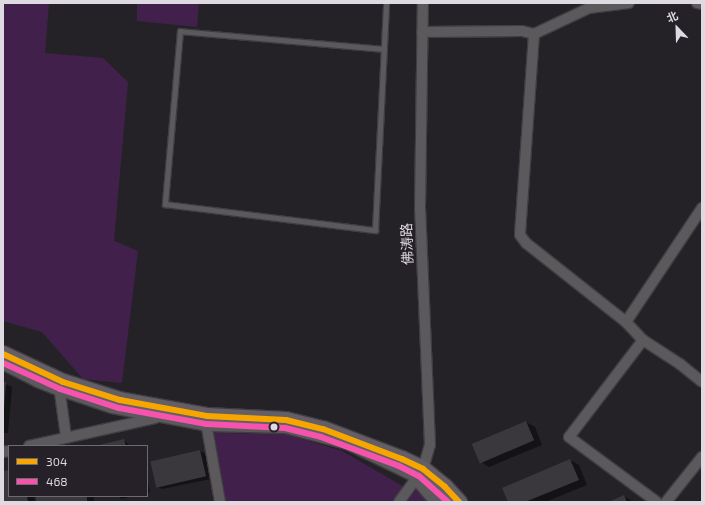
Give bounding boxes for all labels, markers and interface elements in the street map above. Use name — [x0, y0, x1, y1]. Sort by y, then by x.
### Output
north arrow — [657, 8, 697, 48]
text: 北 — [665, 8, 680, 25]
street label: 佛涛路 — [398, 223, 416, 265]
unlabelled marker — [269, 422, 279, 432]
legend — [8, 445, 148, 497]
text: 304 — [46, 454, 67, 468]
text: 468 — [46, 474, 68, 488]

